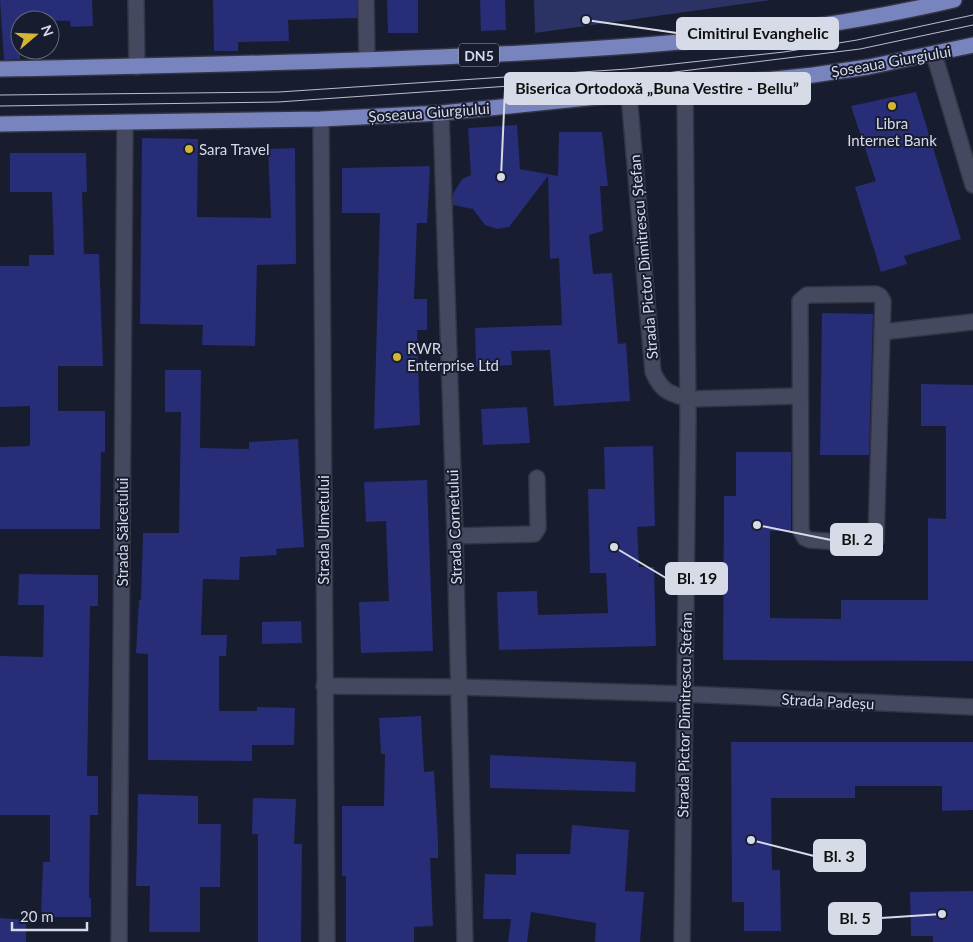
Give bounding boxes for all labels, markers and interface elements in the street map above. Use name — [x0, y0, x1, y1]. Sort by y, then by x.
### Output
north arrow — [10, 10, 60, 60]
callout: Cimitirul Evanghelic — [677, 18, 838, 49]
text: N — [38, 23, 58, 38]
text: Cimitirul Evanghelic — [687, 23, 829, 42]
street label: Șoseaua Giurgiului — [830, 42, 952, 80]
road number: DN5 — [459, 44, 499, 66]
callout: Biserica Ortodoxă „Buna Vestire - Bellu” — [505, 73, 810, 104]
text: Biserica Ortodoxă „Buna Vestire - Bellu” — [515, 78, 799, 97]
street label: Șoseaua Giurgiului — [368, 99, 490, 125]
marker: Libra Internet Bank — [886, 100, 898, 112]
place label: Libra Internet Bank — [847, 114, 937, 149]
place label: Sara Travel — [199, 140, 270, 158]
marker: Sara Travel — [183, 143, 195, 155]
street label: Strada Pictor Dimitrescu Ștefan — [625, 154, 661, 360]
place label: RWR Enterprise Ltd — [407, 339, 499, 374]
marker: RWR Enterprise Ltd — [391, 351, 403, 363]
street label: Strada Cornetului — [443, 469, 465, 585]
street label: Strada Ulmetului — [314, 475, 332, 585]
street label: Strada Sălcetului — [113, 478, 131, 586]
callout: Bl. 2 — [831, 524, 882, 555]
text: Bl. 2 — [841, 529, 873, 548]
callout: Bl. 19 — [666, 563, 727, 594]
text: Bl. 19 — [677, 568, 717, 587]
street label: Strada Pictor Dimitrescu Ștefan — [673, 612, 695, 818]
street label: Strada Padeșu — [781, 690, 875, 712]
callout: Bl. 3 — [814, 840, 865, 871]
text: Bl. 3 — [823, 846, 855, 865]
scale bar — [12, 900, 88, 932]
callout: Bl. 5 — [829, 903, 881, 934]
text: 20 m — [20, 907, 54, 925]
text: Bl. 5 — [839, 908, 871, 927]

